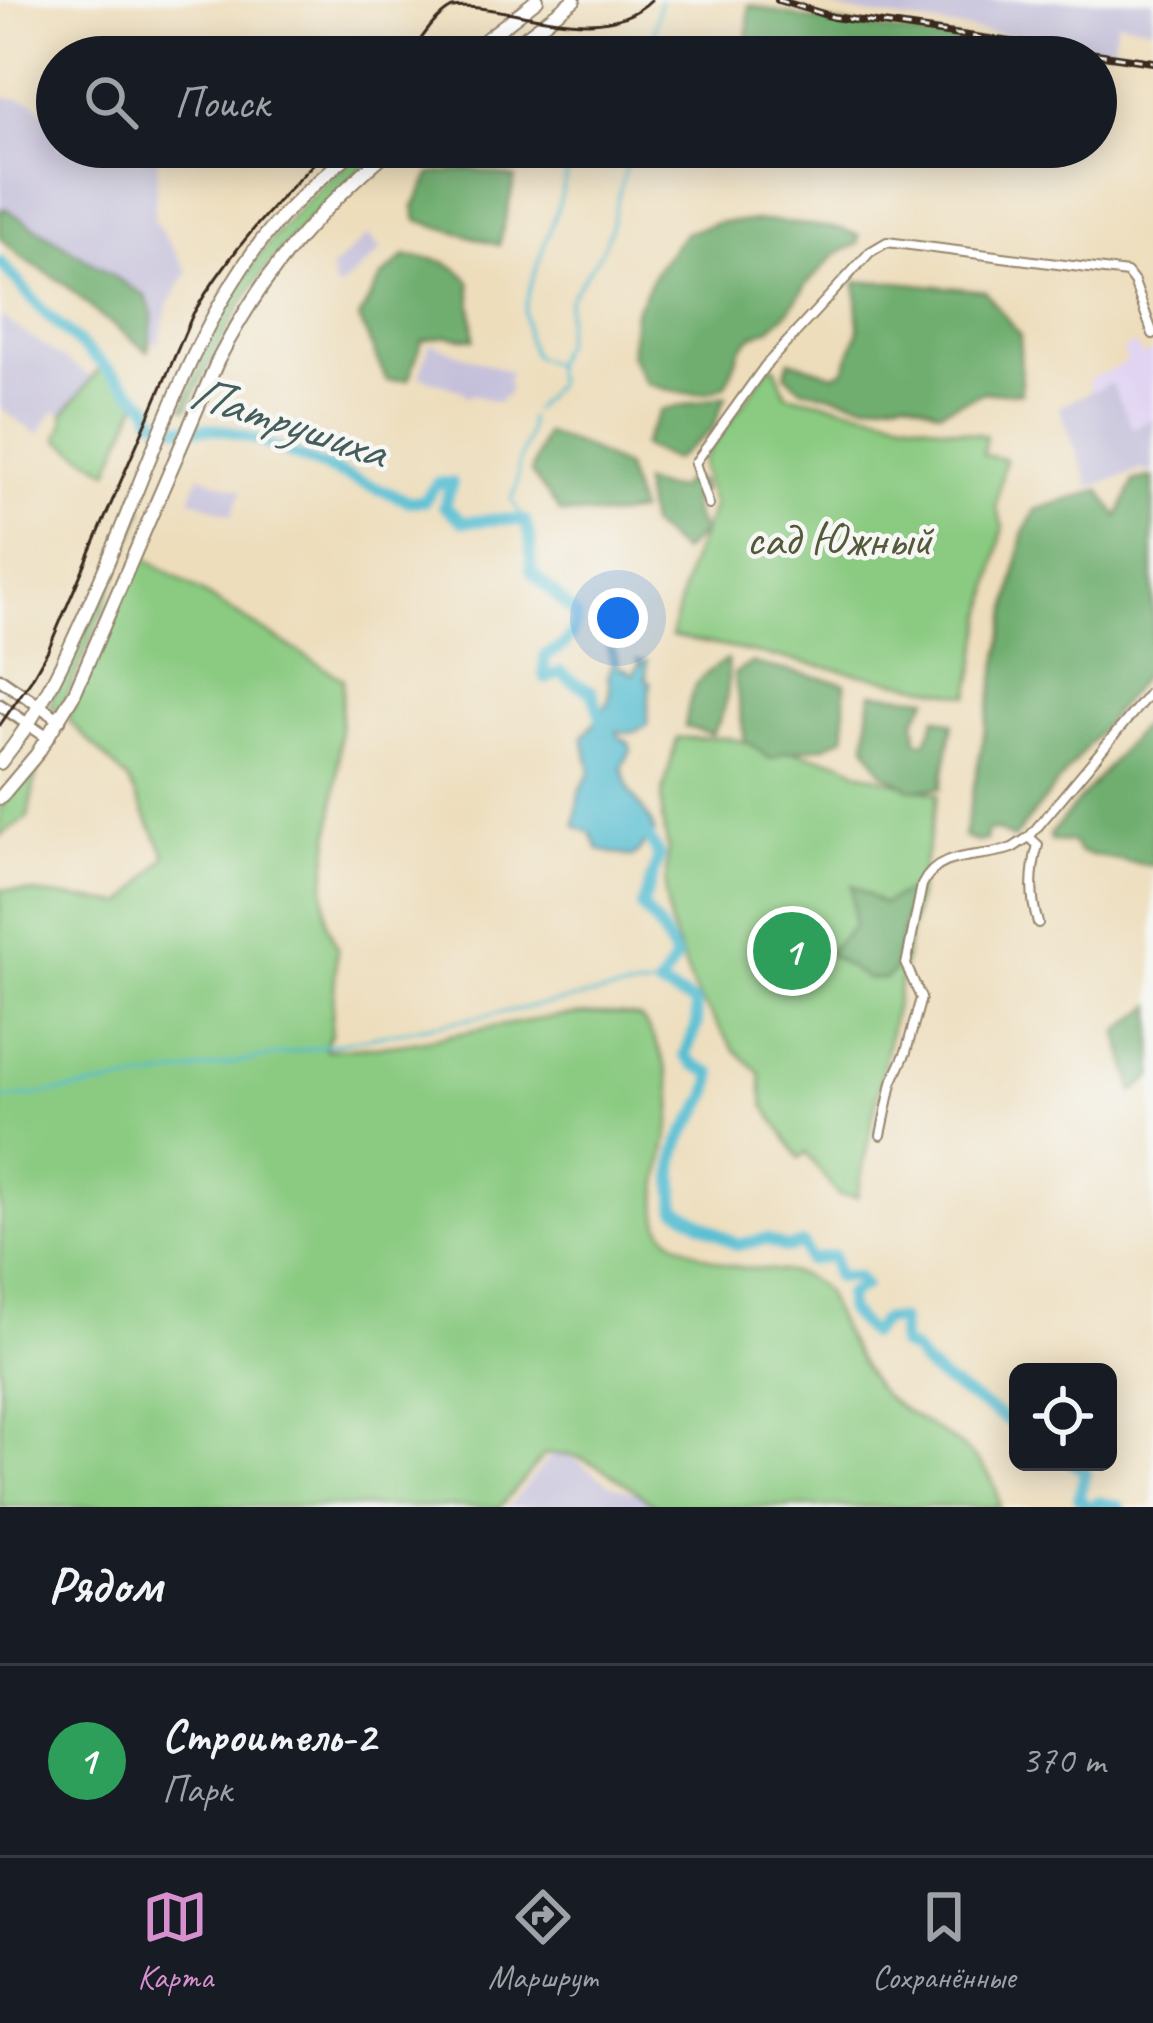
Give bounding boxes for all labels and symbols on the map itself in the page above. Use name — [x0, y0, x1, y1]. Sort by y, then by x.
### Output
water label: Патрушиха — [182, 359, 398, 484]
park label: сад Южный — [746, 509, 935, 569]
your location — [588, 588, 648, 648]
pin: 1 — [753, 906, 831, 996]

